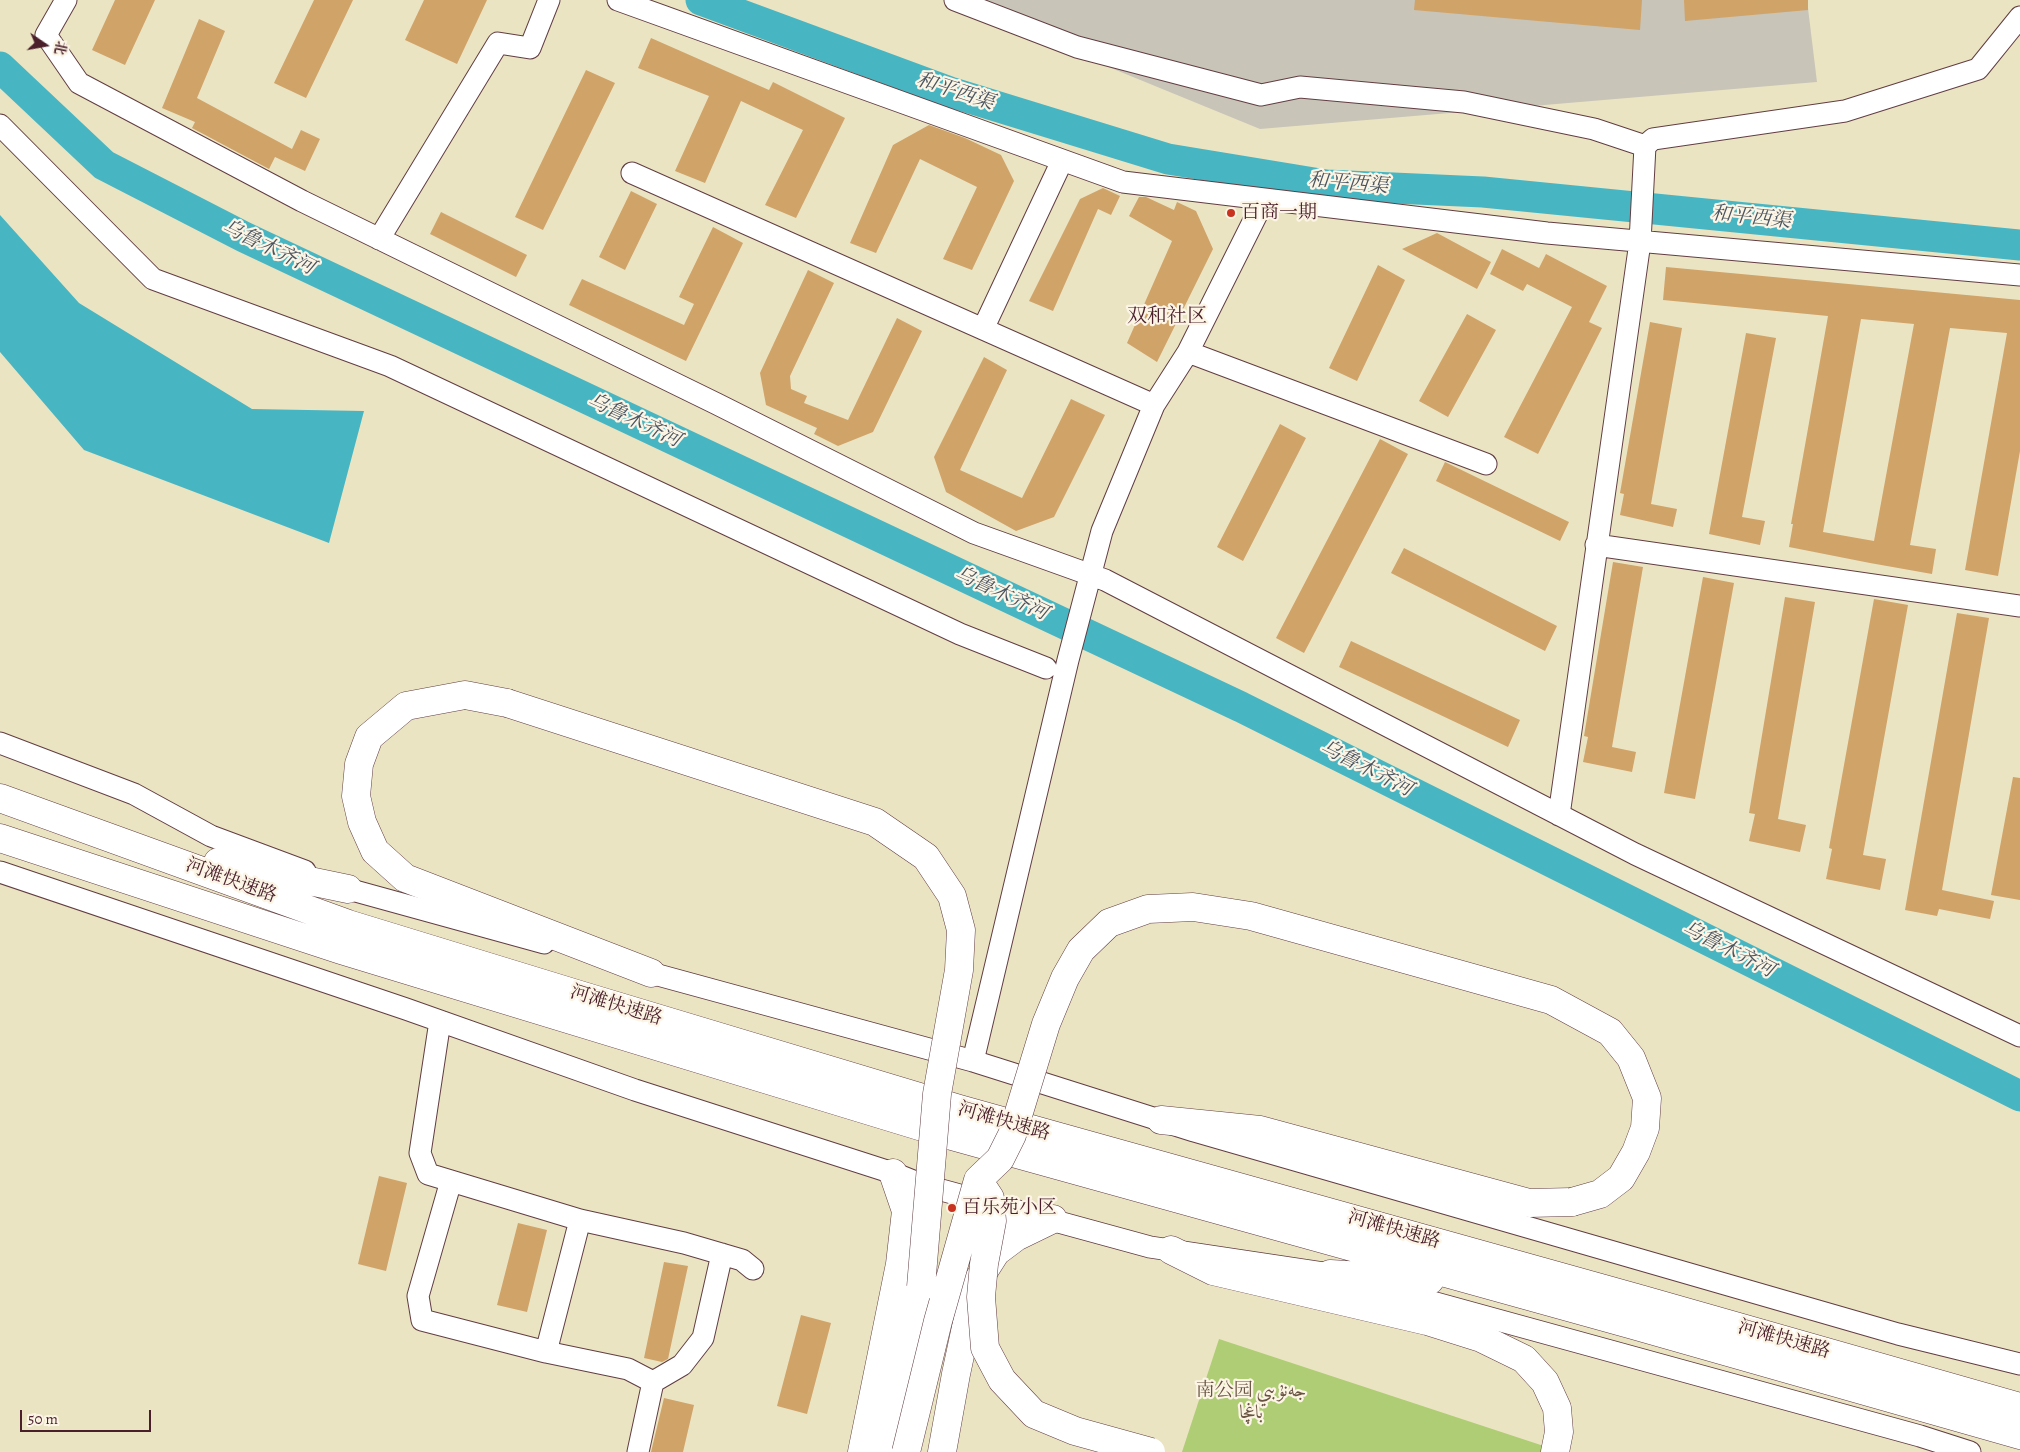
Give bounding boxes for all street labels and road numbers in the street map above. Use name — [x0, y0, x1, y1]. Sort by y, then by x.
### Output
street label: 河滩快速路 — [182, 854, 280, 908]
street label: 河滩快速路 — [567, 981, 665, 1031]
street label: 河滩快速路 — [955, 1098, 1053, 1146]
street label: 河滩快速路 — [1345, 1206, 1443, 1254]
street label: 河滩快速路 — [1735, 1316, 1833, 1364]

